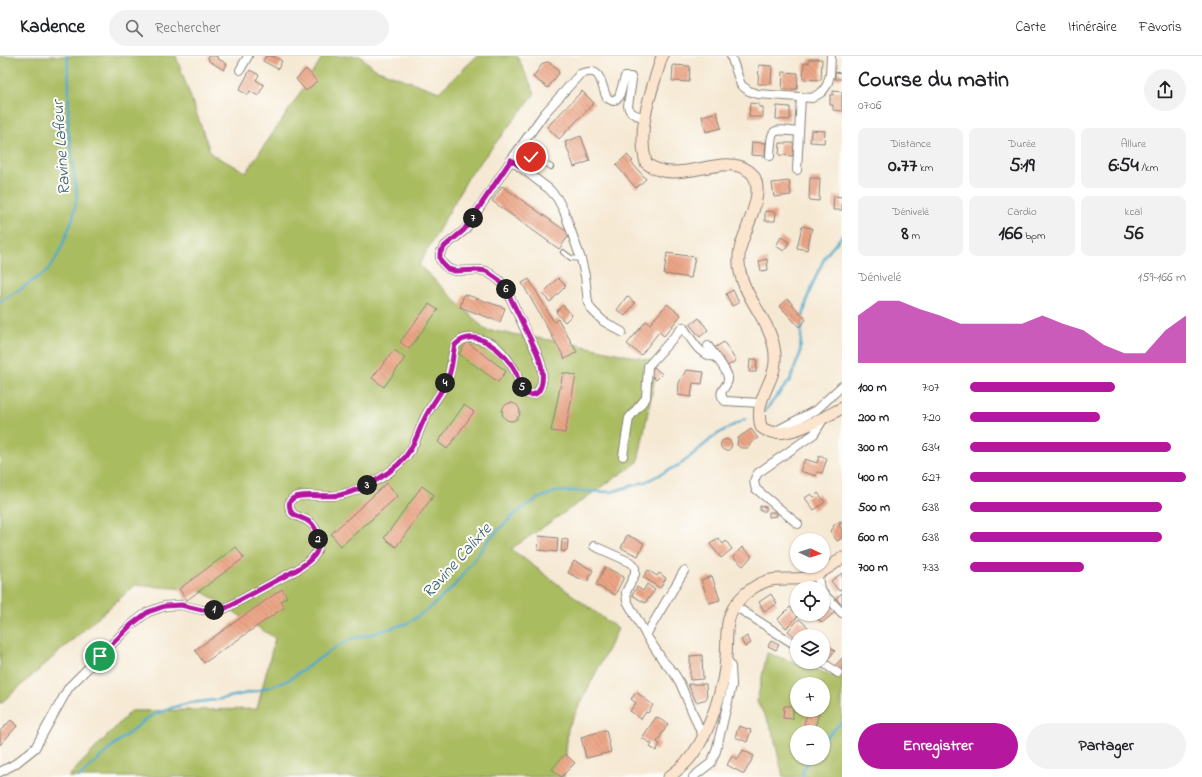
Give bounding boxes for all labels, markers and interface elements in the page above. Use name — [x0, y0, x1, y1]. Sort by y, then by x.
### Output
search box — [109, 10, 389, 46]
text: Kadence — [20, 14, 85, 41]
icon: search — [123, 17, 145, 39]
text: Rechercher — [155, 17, 220, 39]
text: Carte — [1015, 17, 1046, 38]
text: Itinéraire — [1068, 17, 1117, 38]
text: Favoris — [1139, 17, 1182, 38]
text: Course du matin — [858, 65, 1009, 97]
button: share — [1144, 69, 1186, 111]
text: 07:06 — [858, 96, 881, 115]
water label: Ravine Lafleur — [46, 97, 77, 196]
text: Distance — [890, 136, 931, 152]
text: Durée — [1008, 136, 1036, 152]
text: Allure — [1121, 136, 1146, 152]
pin — [514, 140, 548, 174]
icon: check — [520, 146, 542, 168]
text: 0.77 — [888, 152, 917, 181]
text: 5:19 — [1009, 152, 1035, 181]
text: 6:54 — [1108, 152, 1139, 181]
text: km — [917, 160, 933, 176]
text: /km — [1139, 160, 1158, 176]
text: Dénivelé — [892, 204, 929, 220]
text: Cardio — [1007, 204, 1037, 220]
text: kcal — [1125, 204, 1142, 220]
pin: 7 — [463, 208, 483, 228]
text: 7 — [471, 210, 475, 226]
text: 8 — [901, 220, 909, 249]
text: 166 — [998, 220, 1022, 249]
text: 56 — [1123, 220, 1143, 249]
text: m — [909, 228, 920, 244]
text: bpm — [1022, 228, 1046, 244]
text: Dénivelé — [858, 268, 901, 287]
text: 159–166 m — [1138, 268, 1186, 287]
pin: 6 — [496, 279, 516, 299]
text: 6 — [504, 281, 508, 297]
pin: 4 — [435, 373, 455, 393]
text: 4 — [443, 375, 447, 391]
pin: 5 — [512, 377, 532, 397]
text: 100 m — [858, 378, 887, 397]
text: 7:07 — [922, 378, 939, 397]
text: 5 — [519, 379, 525, 395]
text: 200 m — [858, 408, 889, 427]
text: 7:20 — [922, 408, 941, 427]
text: 300 m — [858, 438, 888, 457]
text: 6:34 — [922, 438, 940, 457]
text: 400 m — [858, 468, 888, 487]
text: 6:27 — [922, 468, 941, 487]
pin: 3 — [357, 475, 377, 495]
text: 3 — [365, 477, 369, 493]
text: 500 m — [858, 498, 890, 517]
text: 6:38 — [922, 498, 939, 517]
water label: Ravine Calixte — [416, 517, 499, 604]
text: 600 m — [858, 528, 888, 547]
text: 6:38 — [922, 528, 939, 547]
pin: 2 — [308, 529, 328, 549]
text: 2 — [315, 531, 321, 547]
north arrow — [790, 533, 830, 573]
map controls — [790, 533, 830, 765]
text: 700 m — [858, 558, 888, 577]
text: 7:33 — [922, 558, 939, 577]
button: locate — [790, 581, 830, 621]
pin: 1 — [204, 600, 224, 620]
text: 1 — [212, 602, 216, 618]
button: layers — [790, 629, 830, 669]
pin — [83, 639, 117, 673]
icon: arrive — [89, 645, 111, 667]
button: + — [790, 677, 830, 717]
button: Enregistrer — [858, 723, 1018, 769]
button: Partager — [1026, 723, 1186, 769]
button: − — [790, 725, 830, 765]

